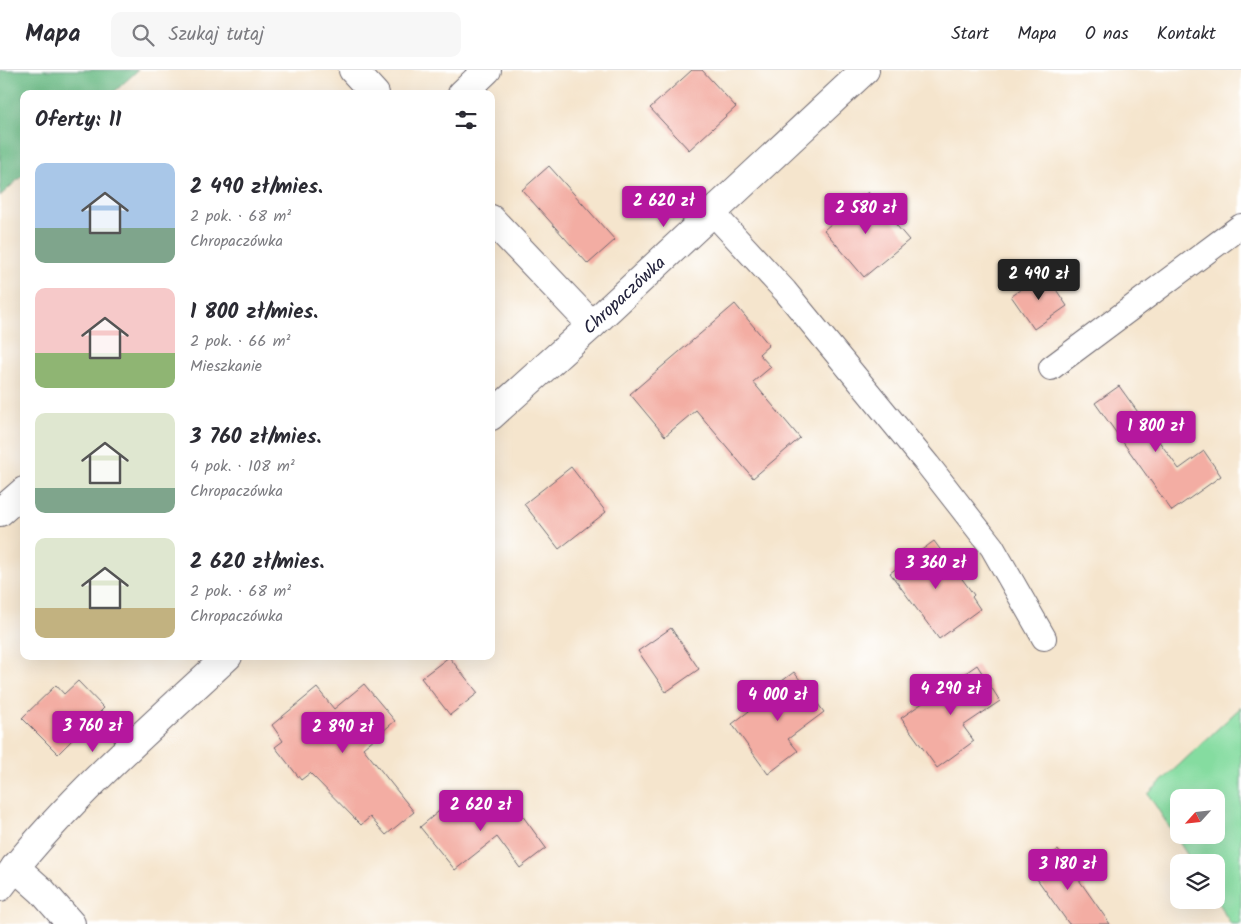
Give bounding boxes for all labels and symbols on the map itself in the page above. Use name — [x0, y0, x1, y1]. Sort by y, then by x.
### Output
pin: 2 620 zł — [612, 186, 716, 228]
pin: 2 580 zł — [814, 192, 918, 235]
street label: Chropaczówka — [577, 250, 673, 342]
pin: 2 490 zł — [987, 258, 1091, 301]
pin: 1 800 zł — [1104, 410, 1208, 453]
pin: 3 360 zł — [884, 548, 988, 590]
pin: 4 290 zł — [899, 674, 1003, 716]
pin: 4 000 zł — [726, 680, 830, 722]
pin: 3 760 zł — [41, 710, 145, 753]
pin: 2 890 zł — [291, 712, 395, 754]
north arrow — [1170, 789, 1225, 844]
pin: 2 620 zł — [429, 790, 533, 832]
pin: 3 180 zł — [1016, 848, 1120, 891]

